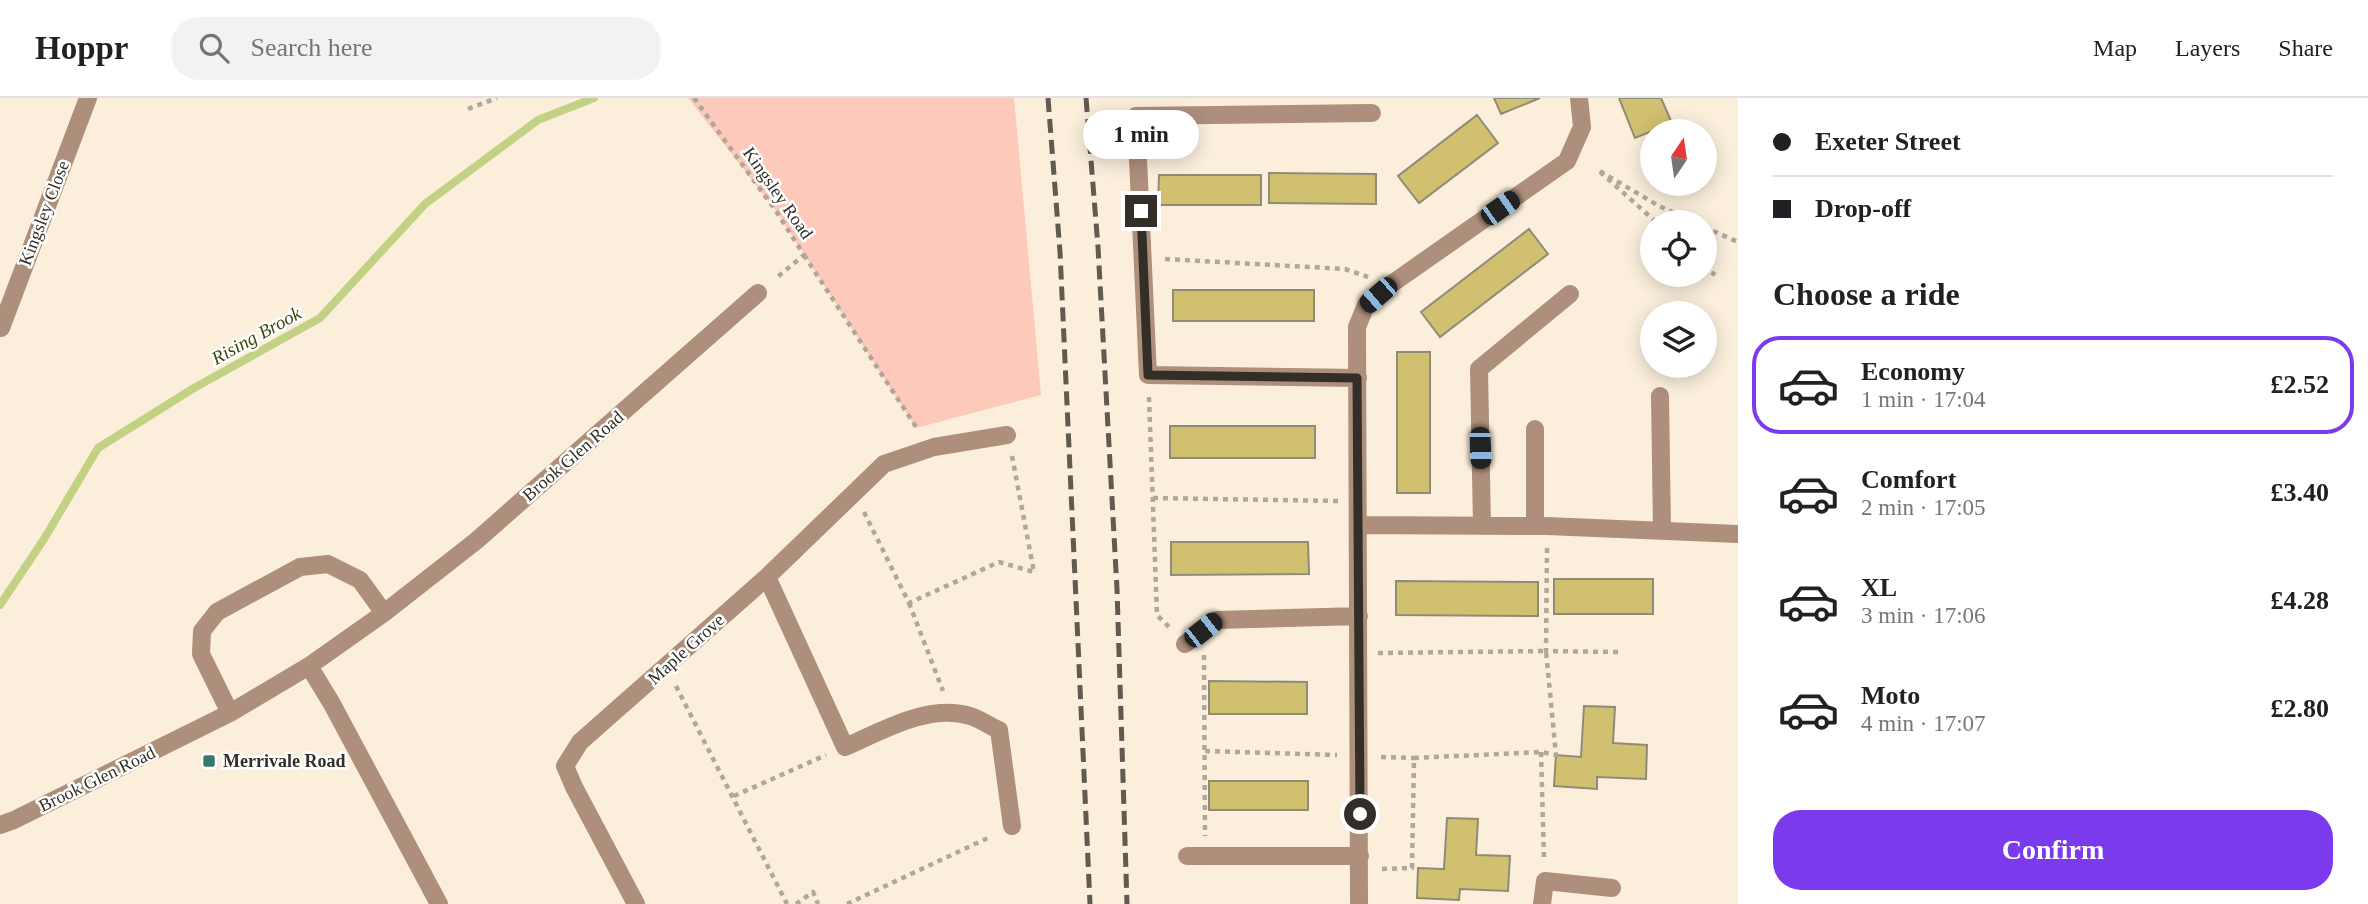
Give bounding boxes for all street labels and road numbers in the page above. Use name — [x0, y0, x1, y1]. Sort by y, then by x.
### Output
street label: Kingsley Road — [739, 143, 817, 243]
street label: Kingsley Close — [15, 158, 73, 268]
street label: Brook Glen Road — [519, 407, 627, 505]
street label: Maple Grove — [644, 610, 728, 688]
street label: Brook Glen Road — [36, 742, 158, 816]

